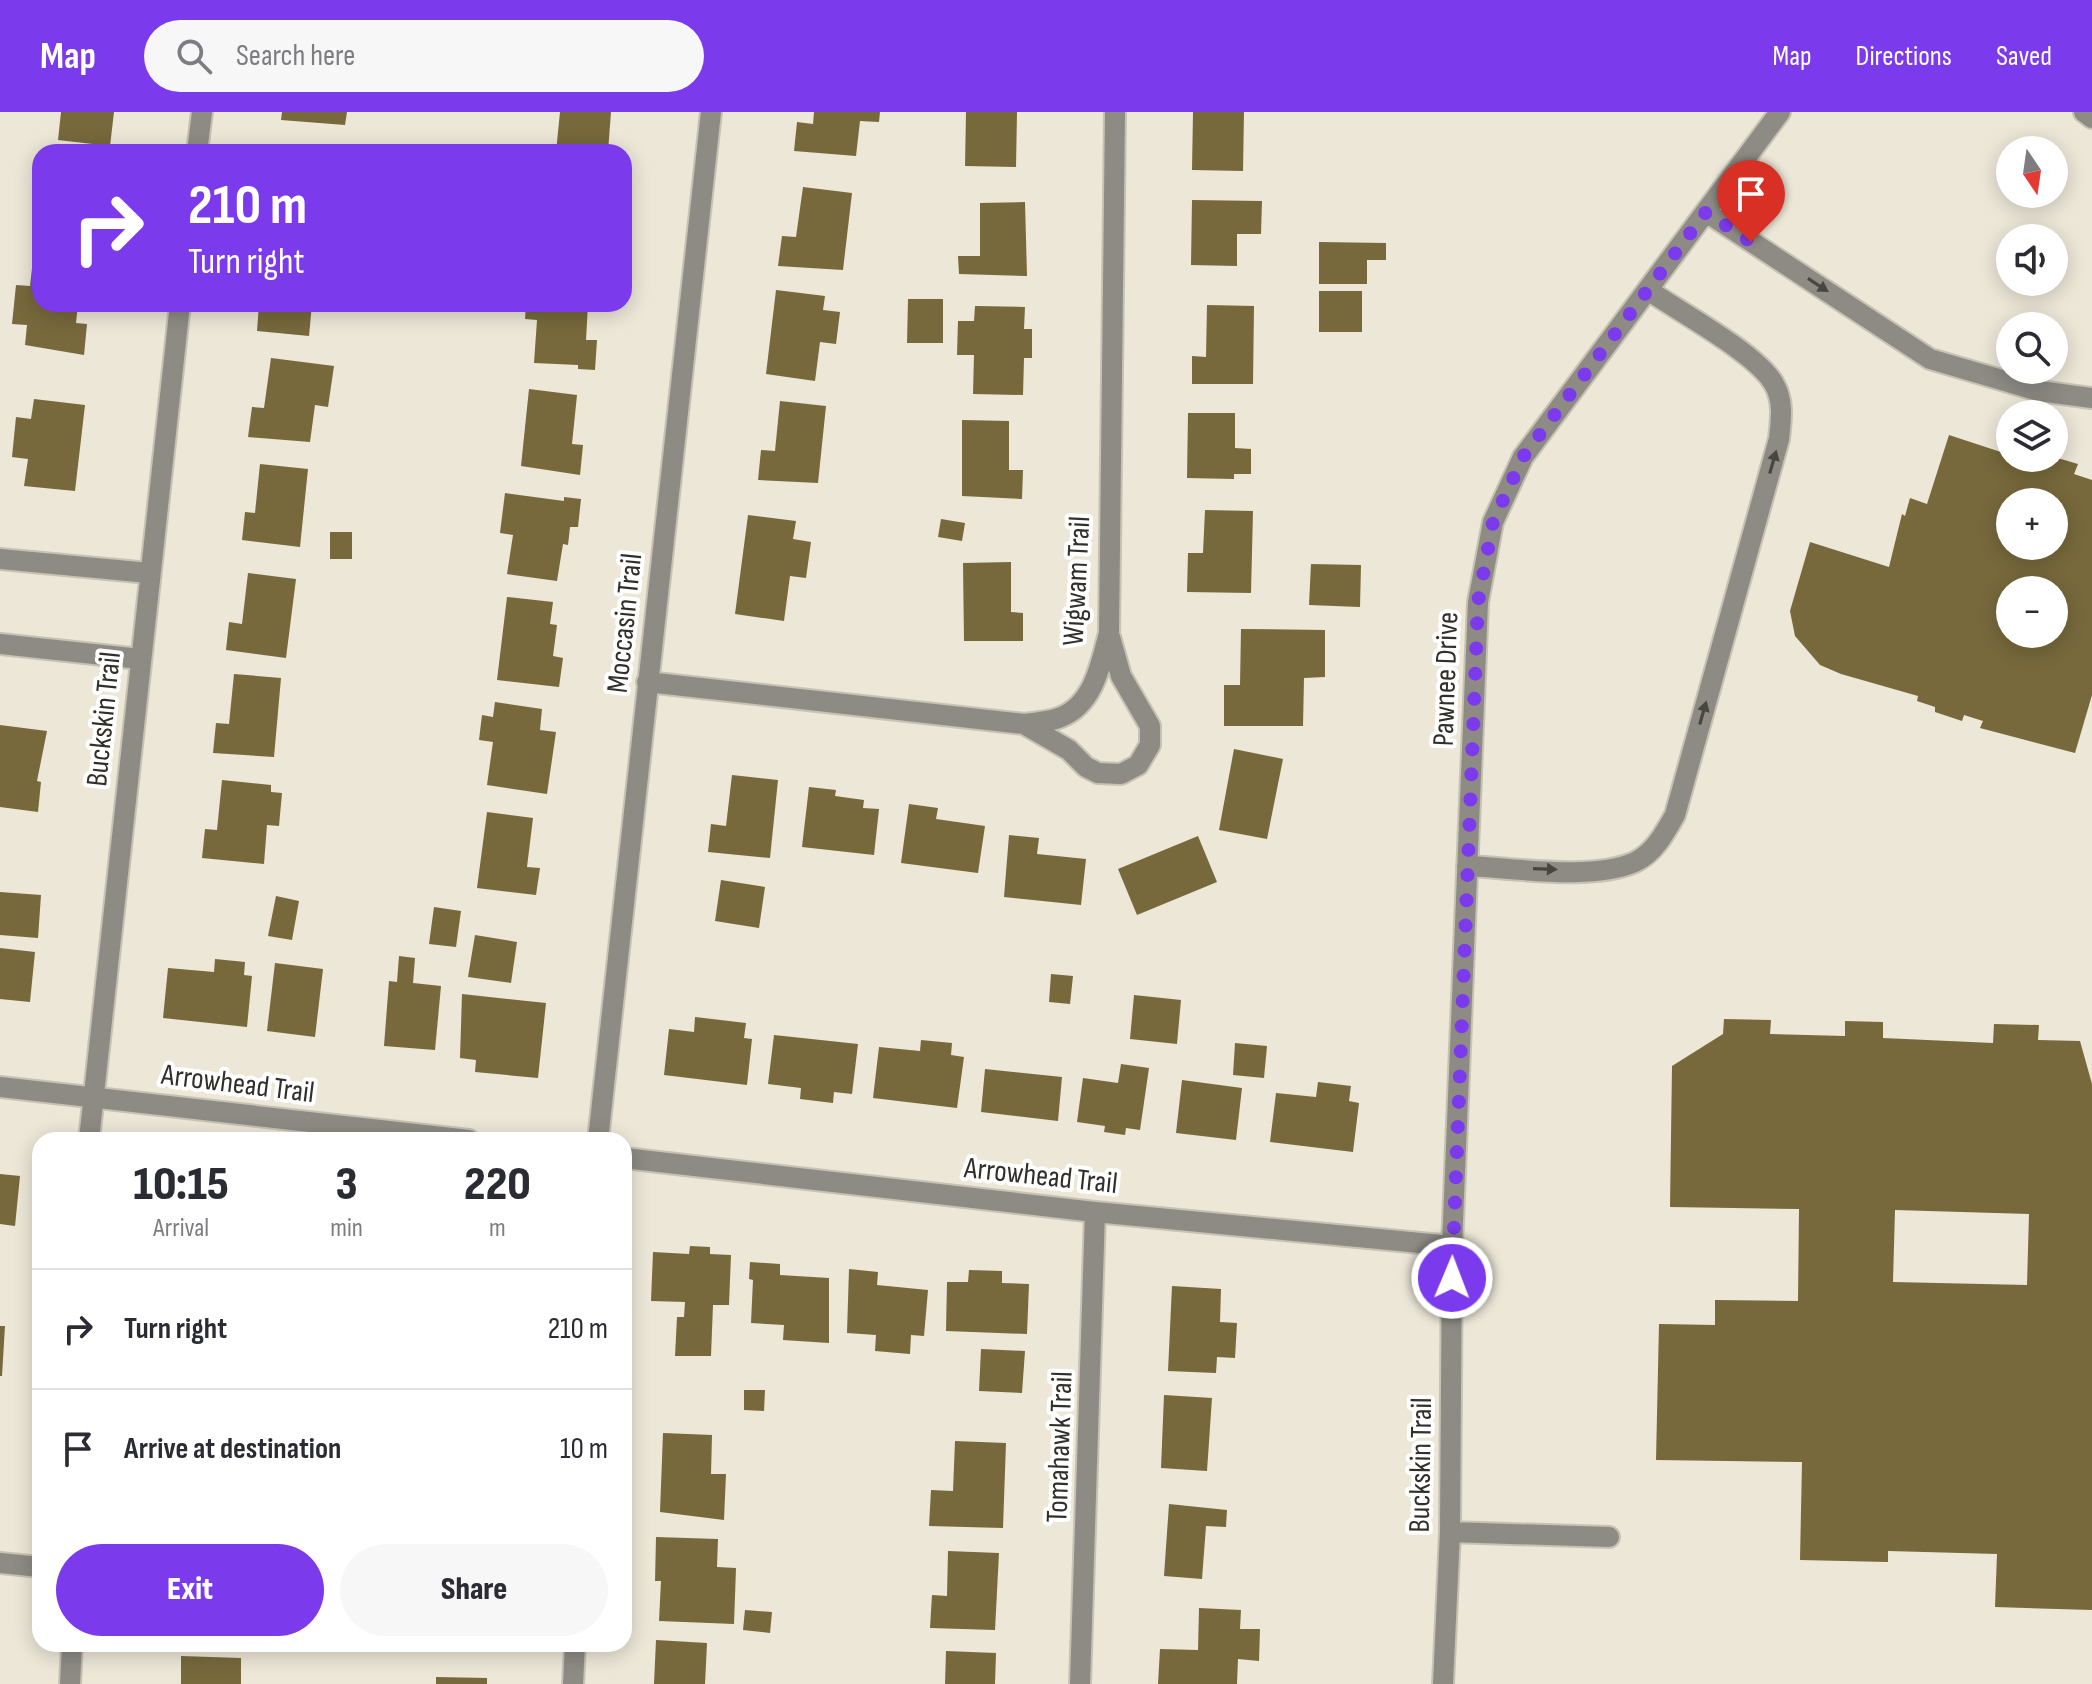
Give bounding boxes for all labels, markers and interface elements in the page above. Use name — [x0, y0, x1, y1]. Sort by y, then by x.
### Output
search box — [144, 20, 704, 92]
text: Map — [40, 34, 96, 79]
icon: search — [172, 34, 216, 78]
text: Search here — [236, 38, 355, 74]
text: Map — [1773, 40, 1812, 73]
text: Directions — [1856, 40, 1952, 73]
text: Saved — [1996, 40, 2052, 73]
north arrow — [1996, 136, 2068, 208]
map controls — [1996, 136, 2068, 648]
pin — [1717, 160, 1785, 242]
icon: arrive — [1729, 172, 1773, 216]
text: 210 m — [188, 173, 307, 240]
icon: right — [56, 176, 160, 280]
button: sound — [1996, 224, 2068, 296]
text: Turn right — [188, 241, 305, 284]
one-way arrow — [1807, 278, 1829, 292]
button: search — [1996, 312, 2068, 384]
button: layers — [1996, 400, 2068, 472]
one-way arrow — [1767, 450, 1780, 474]
button: + — [1996, 488, 2068, 560]
street label: Wigwam Trail — [1056, 515, 1098, 647]
street label: Moccasin Trail — [600, 552, 650, 695]
button: − — [1996, 576, 2068, 648]
street label: Pawnee Drive — [1426, 611, 1466, 747]
street label: Buckskin Trail — [79, 650, 129, 788]
one-way arrow — [1697, 700, 1710, 724]
one-way arrow — [1533, 863, 1558, 876]
street label: Arrowhead Trail — [158, 1057, 316, 1111]
street label: Arrowhead Trail — [962, 1150, 1119, 1202]
text: 10:15 — [133, 1156, 229, 1213]
text: 3 — [335, 1156, 358, 1213]
text: 220 — [464, 1156, 531, 1213]
text: Arrival — [153, 1213, 209, 1244]
text: min — [330, 1213, 363, 1244]
text: m — [489, 1213, 506, 1244]
position arrow — [1410, 1236, 1494, 1320]
icon: right — [56, 1307, 100, 1351]
text: Turn right — [124, 1311, 227, 1347]
text: 210 m — [548, 1311, 608, 1347]
street label: Tomahawk Trail — [1039, 1371, 1081, 1523]
street label: Buckskin Trail — [1402, 1397, 1440, 1533]
icon: arrive — [56, 1427, 100, 1471]
text: Arrive at destination — [124, 1431, 341, 1467]
text: 10 m — [560, 1431, 608, 1467]
button: Exit — [56, 1544, 324, 1636]
button: Share — [340, 1544, 608, 1636]

